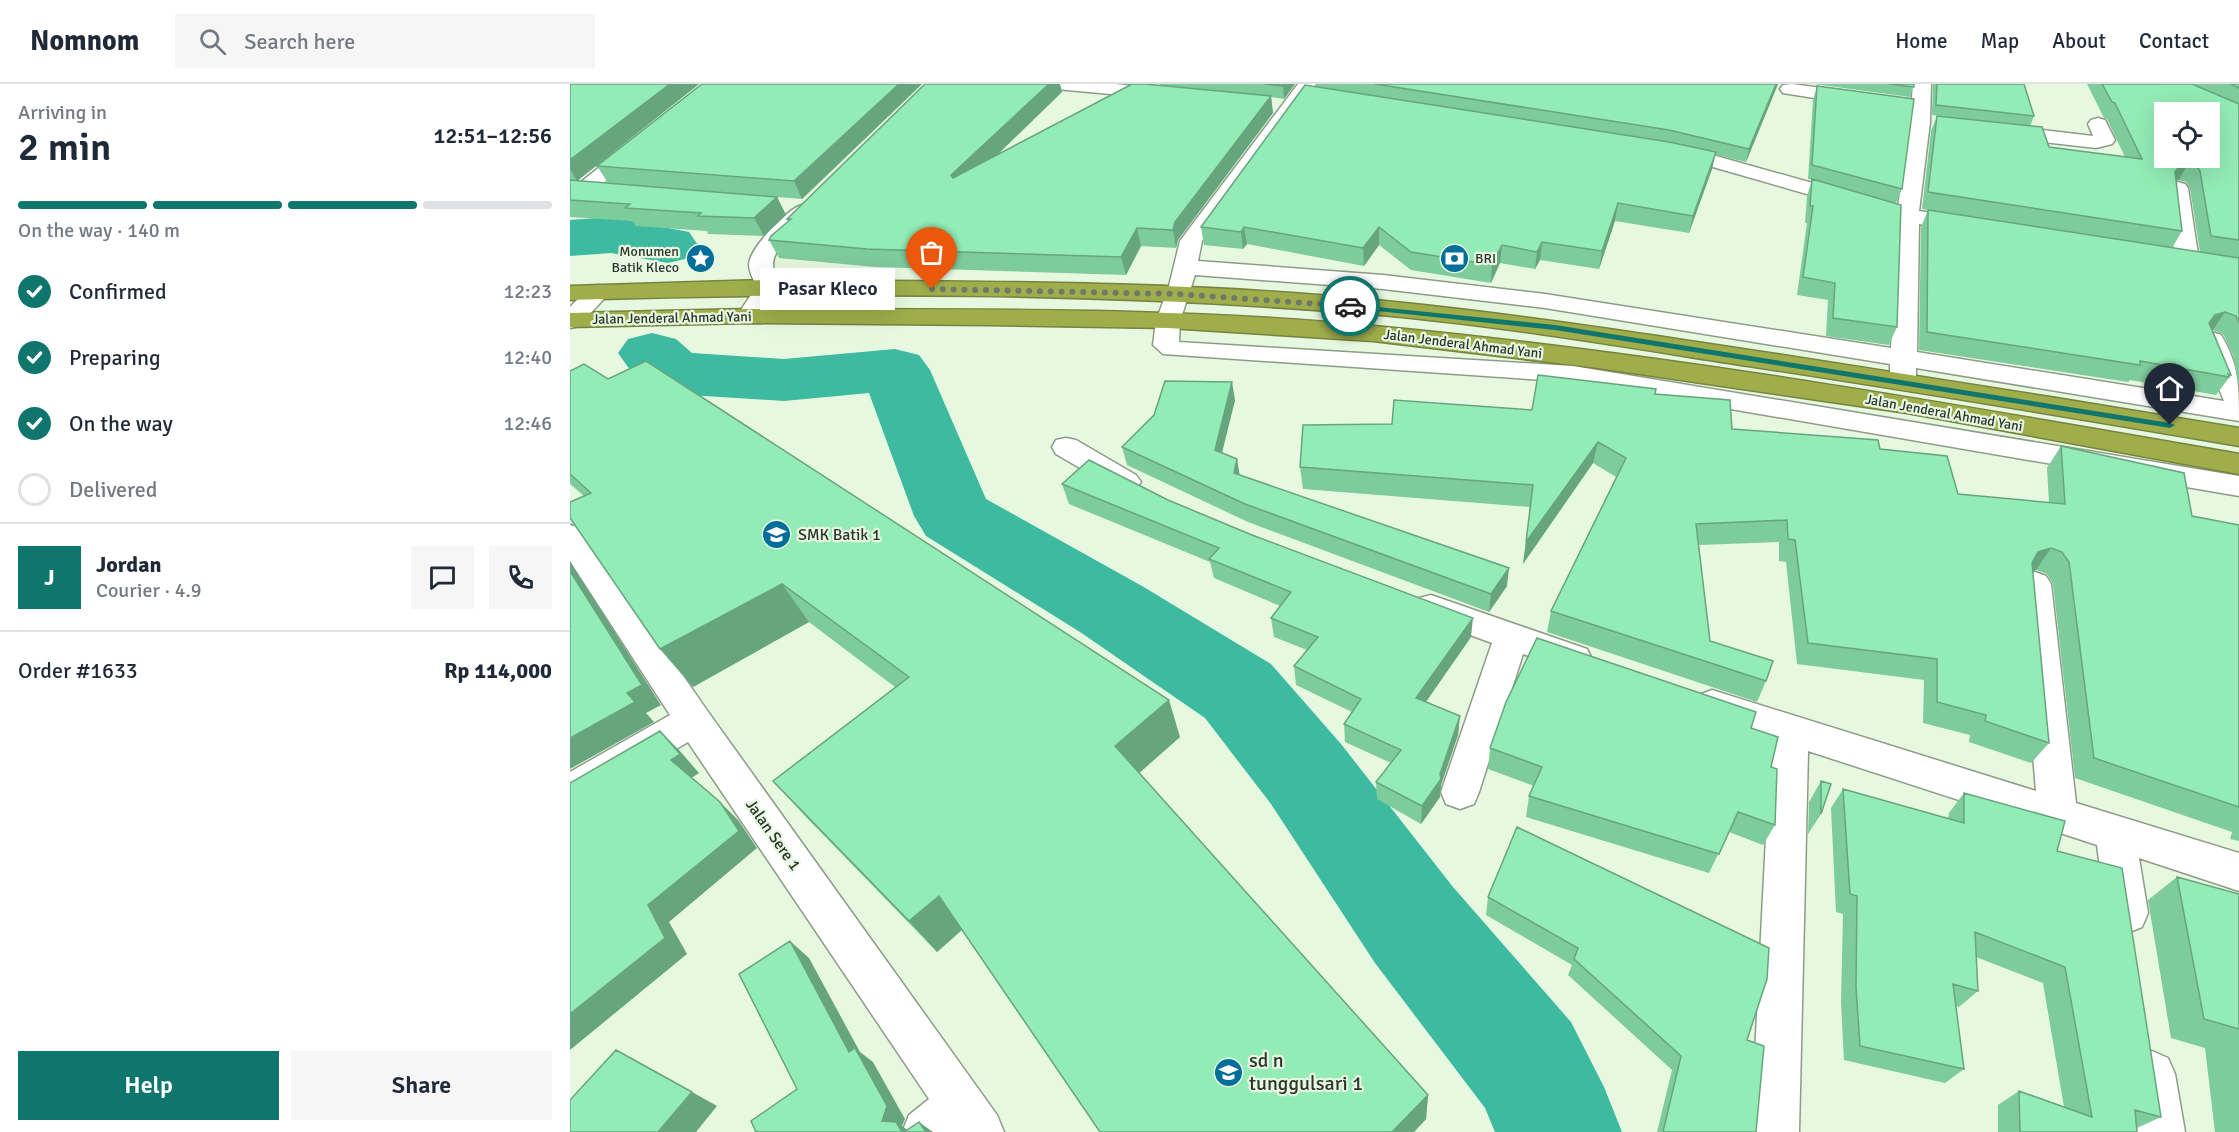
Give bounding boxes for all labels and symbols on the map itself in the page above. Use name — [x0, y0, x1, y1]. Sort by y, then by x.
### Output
pin — [906, 227, 957, 289]
bank icon: BRI — [1438, 242, 1470, 274]
place label: Monumen Batik Kleco — [612, 243, 679, 276]
place icon: Monumen Batik Kleco — [684, 243, 716, 275]
place label: BRI — [1475, 250, 1496, 267]
callout: Pasar Kleco — [761, 268, 896, 310]
courier — [1320, 276, 1380, 336]
street label: Jalan Jenderal Ahmad Yani — [592, 308, 752, 328]
street label: Jalan Jenderal Ahmad Yani — [1383, 326, 1543, 362]
pin — [2144, 363, 2195, 425]
street label: Jalan Jenderal Ahmad Yani — [1864, 391, 2024, 435]
school or university icon: SMK Batik 1 — [761, 519, 793, 551]
place label: SMK Batik 1 — [798, 525, 881, 545]
street label: Jalan Sere 1 — [741, 795, 805, 875]
place label: sd n tunggulsari 1 — [1249, 1048, 1363, 1096]
school or university icon: sd n tunggulsari 1 — [1212, 1056, 1244, 1088]

